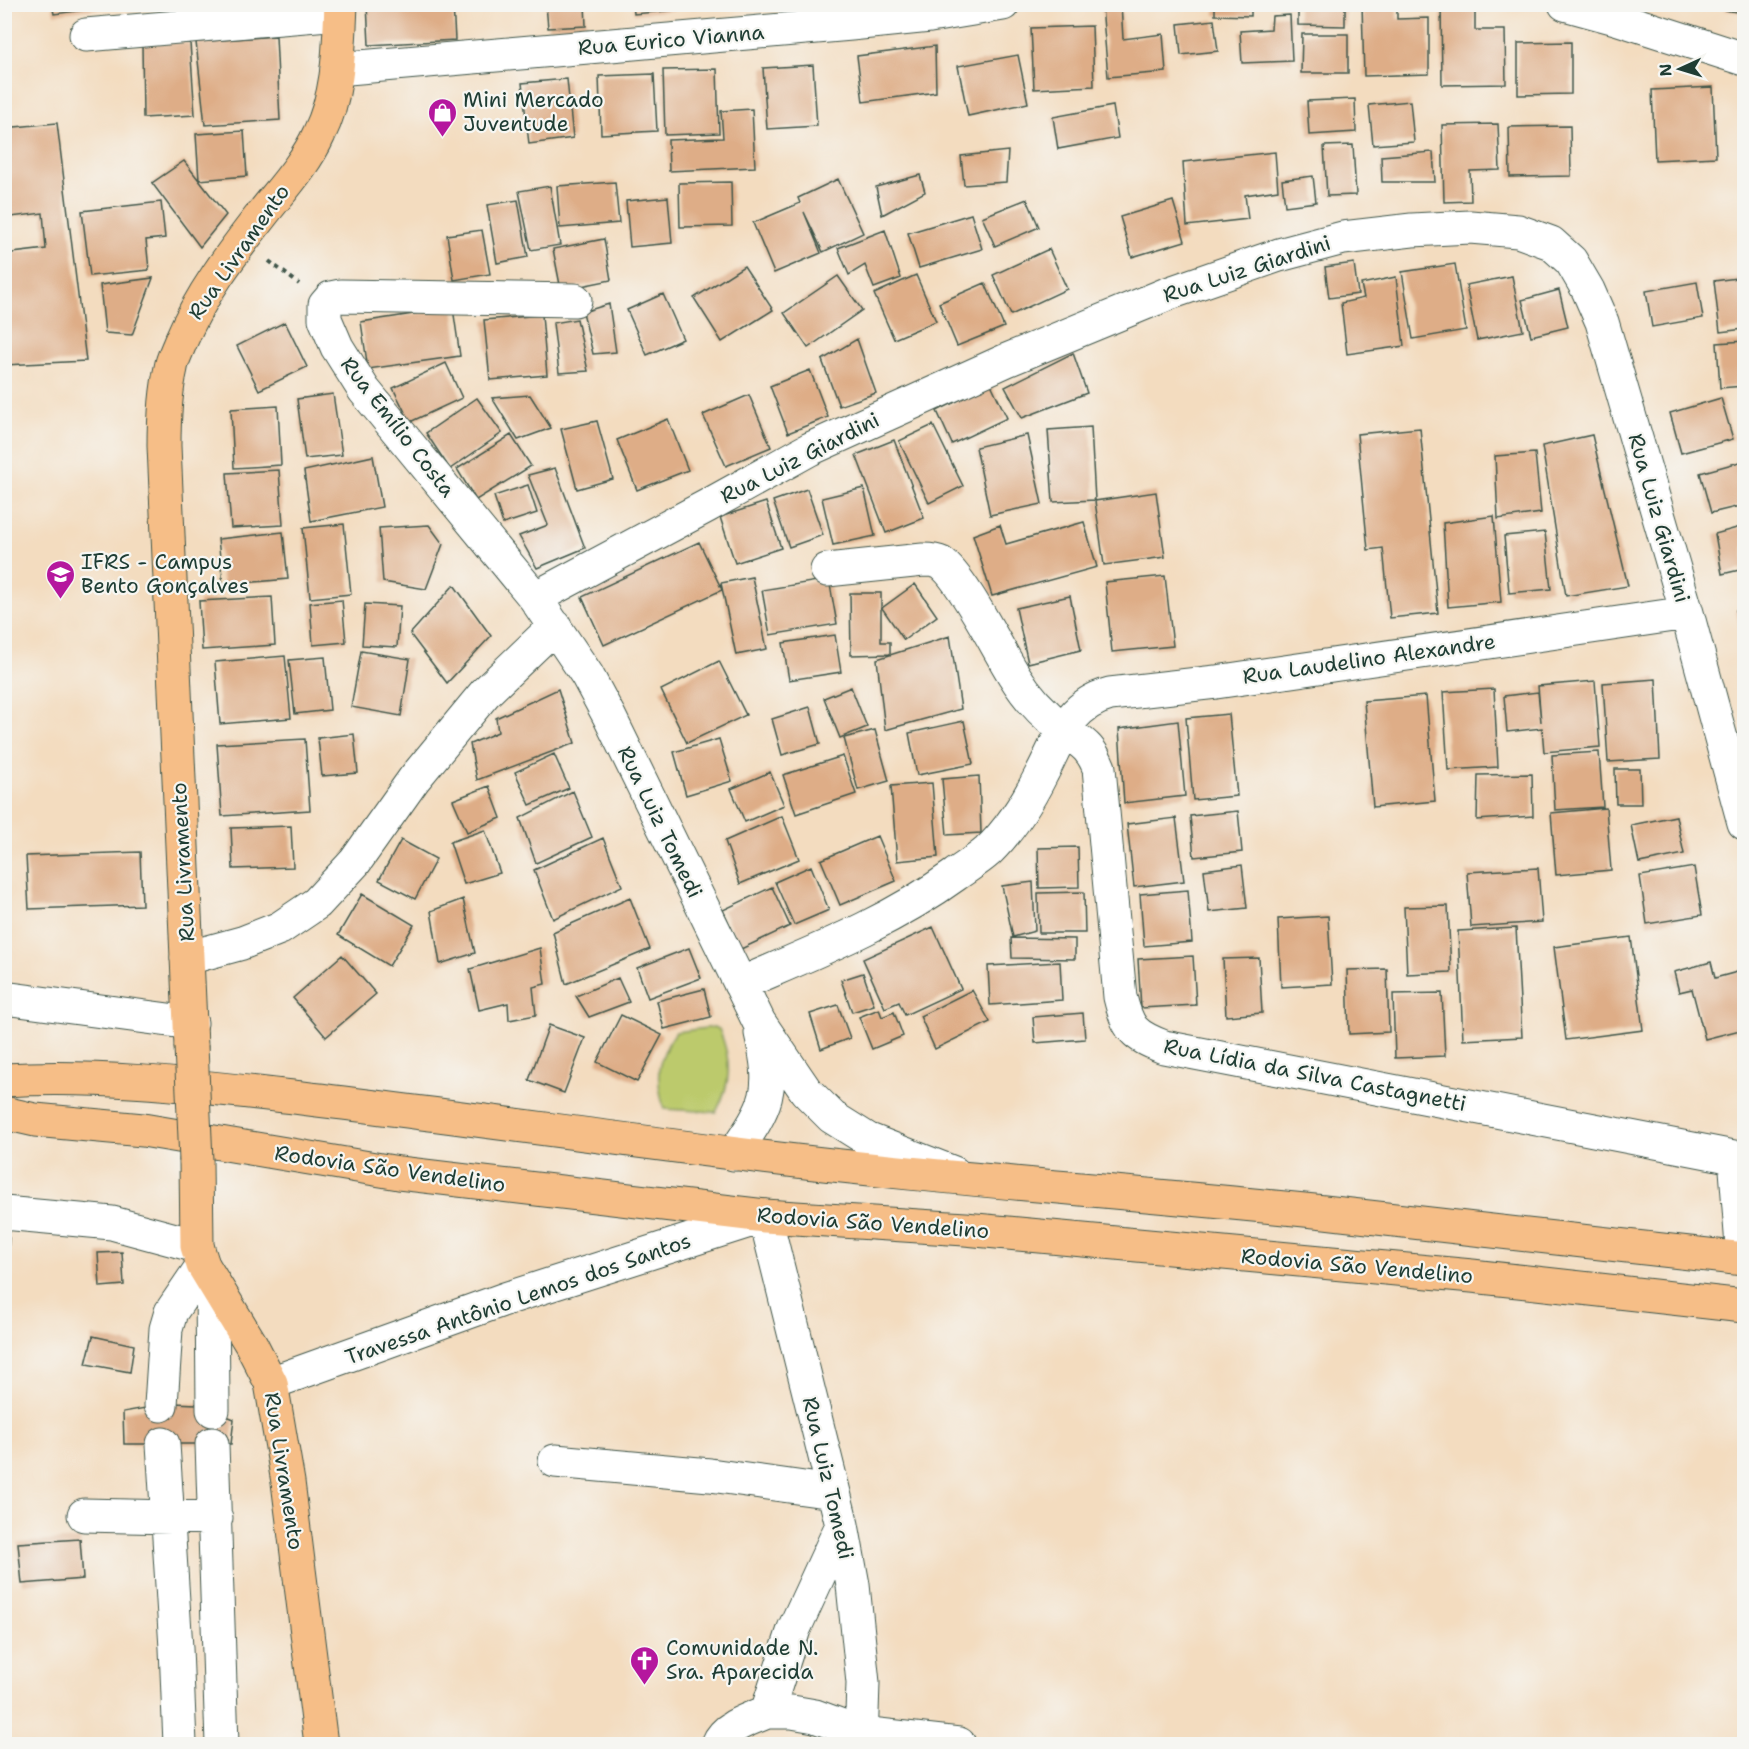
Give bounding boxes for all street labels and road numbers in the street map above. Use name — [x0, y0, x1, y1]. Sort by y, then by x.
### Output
street label: Rua Eurico Vianna — [577, 18, 765, 62]
street label: Rua Livramento — [182, 179, 296, 325]
street label: Rua Luiz Giardini — [1160, 229, 1334, 309]
street label: Rua Emílio Costa — [334, 351, 462, 503]
street label: Rua Luiz Giardini — [716, 406, 884, 510]
street label: Rua Luiz Giardini — [1621, 430, 1697, 606]
street label: Rua Laudelino Alexandre — [1241, 627, 1497, 691]
street label: Rua Luiz Tomedi — [611, 741, 709, 903]
street label: Rua Livramento — [165, 782, 201, 942]
street label: Rua Lídia da Silva Castagnetti — [1161, 1032, 1469, 1118]
street label: Rodovia São Vendelino — [273, 1139, 507, 1199]
street label: Rodovia São Vendelino — [756, 1201, 990, 1245]
street label: Travessa Antônio Lemos dos Santos — [341, 1227, 695, 1371]
street label: Rodovia São Vendelino — [1240, 1242, 1474, 1290]
street label: Rua Livramento — [258, 1390, 310, 1552]
street label: Rua Luiz Tomedi — [796, 1394, 860, 1562]

